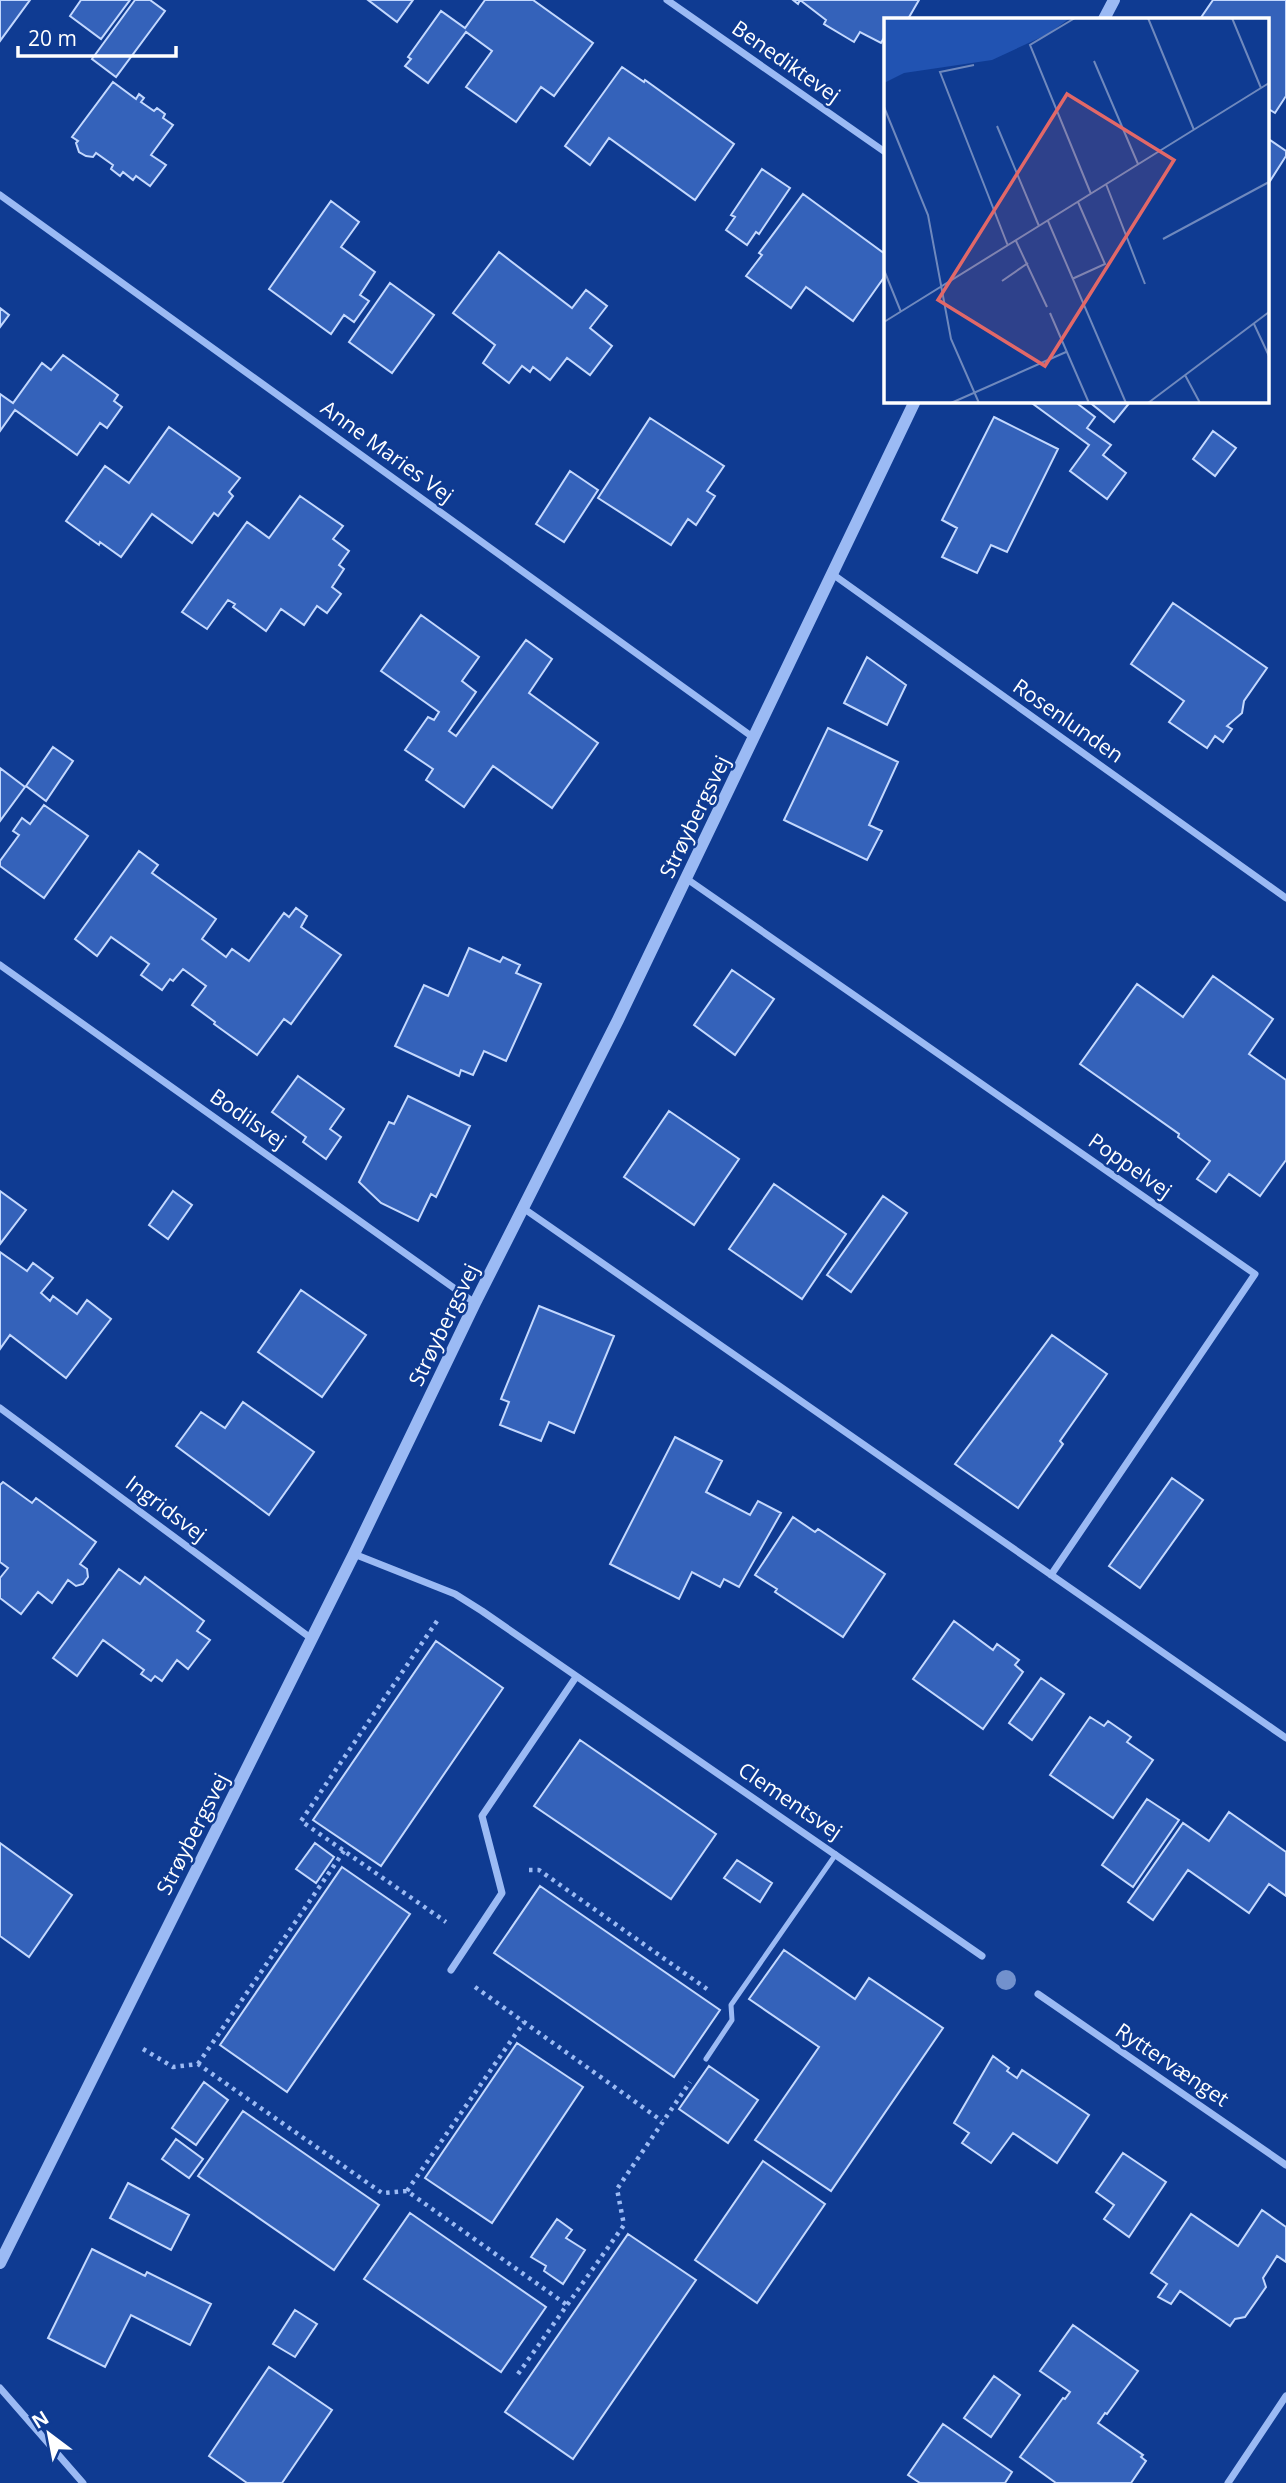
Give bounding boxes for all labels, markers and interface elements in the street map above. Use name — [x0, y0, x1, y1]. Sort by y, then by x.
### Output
scale bar — [18, 14, 175, 58]
street label: Benediktevej — [727, 14, 846, 109]
inset map — [884, 18, 1268, 402]
text: 20 m — [28, 24, 77, 52]
street label: Anne Maries Vej — [316, 394, 460, 509]
street label: Rosenlunden — [1008, 672, 1129, 769]
street label: Strøybergsvej — [652, 751, 736, 882]
street label: Bodilsvej — [205, 1082, 292, 1155]
street label: Poppelvej — [1083, 1126, 1178, 1204]
street label: Strøybergsvej — [401, 1259, 485, 1390]
street label: Ingridsvej — [120, 1469, 213, 1548]
street label: Clementsvej — [733, 1755, 848, 1845]
street label: Strøybergsvej — [149, 1768, 235, 1899]
street label: Ryttervænget — [1110, 2016, 1235, 2112]
north arrow — [14, 2399, 84, 2469]
text: N — [27, 2404, 53, 2435]

